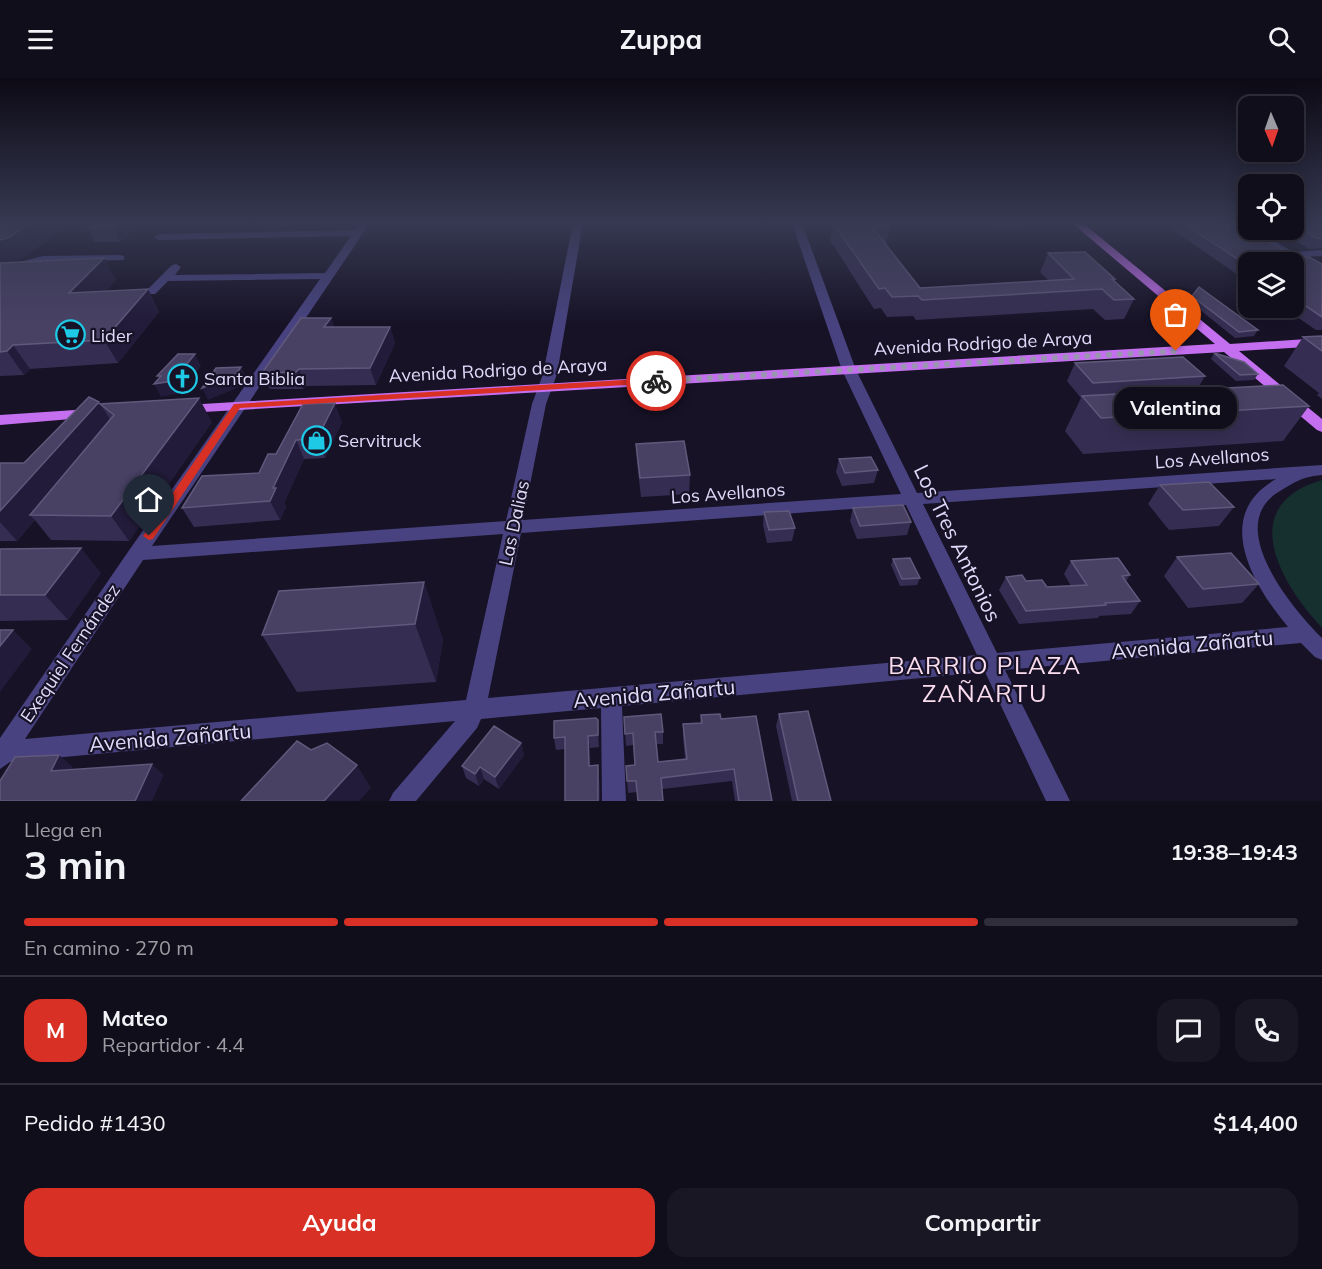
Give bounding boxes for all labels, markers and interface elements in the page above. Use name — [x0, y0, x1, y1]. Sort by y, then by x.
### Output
text: Zuppa — [620, 22, 702, 56]
icon: menu — [24, 23, 57, 56]
icon: search — [1265, 23, 1298, 56]
north arrow — [1238, 96, 1304, 162]
map controls — [1238, 96, 1304, 318]
button: locate — [1238, 174, 1304, 240]
button: layers — [1238, 252, 1304, 318]
pin — [1150, 289, 1201, 351]
icon: bag — [1159, 298, 1192, 331]
supermarket icon: Lider — [54, 319, 86, 351]
place label: Lider — [91, 324, 133, 347]
street label: Avenida Rodrigo de Araya — [873, 326, 1093, 360]
courier — [626, 351, 686, 411]
street label: Avenida Rodrigo de Araya — [388, 353, 608, 387]
church icon: Santa Biblia — [167, 362, 199, 394]
icon: bike — [640, 365, 673, 398]
place label: Santa Biblia — [204, 367, 305, 390]
callout: Valentina — [1114, 387, 1238, 429]
text: Valentina — [1130, 395, 1221, 420]
shop icon: Servitruck — [301, 424, 333, 456]
place label: Servitruck — [338, 429, 422, 452]
street label: Los Avellanos — [1154, 443, 1270, 473]
street label: Los Tres Antonios — [909, 460, 1007, 626]
pin — [123, 474, 174, 536]
street label: Las Dalias — [494, 478, 534, 568]
street label: Los Avellanos — [670, 478, 786, 508]
icon: home — [132, 483, 165, 516]
street label: Exequiel Fernández — [15, 579, 125, 727]
street label: Avenida Zañartu — [1110, 624, 1274, 664]
district label: BARRIO PLAZA ZAÑARTU — [888, 650, 1082, 708]
street label: Avenida Zañartu — [572, 673, 736, 713]
street label: Avenida Zañartu — [88, 717, 252, 757]
text: Llega en — [24, 817, 102, 842]
text: 19:38–19:43 — [1170, 838, 1298, 866]
text: 3 min — [24, 840, 127, 889]
text: En camino · 270 m — [24, 935, 194, 960]
button: chat — [1157, 999, 1220, 1062]
button: phone — [1235, 999, 1298, 1062]
text: Mateo — [102, 1004, 168, 1032]
text: M — [46, 1016, 65, 1044]
text: Repartidor · 4.4 — [102, 1032, 244, 1057]
text: Pedido #1430 — [24, 1109, 166, 1137]
text: $14,400 — [1213, 1109, 1298, 1137]
button: Ayuda — [24, 1188, 655, 1257]
button: Compartir — [667, 1188, 1298, 1257]

